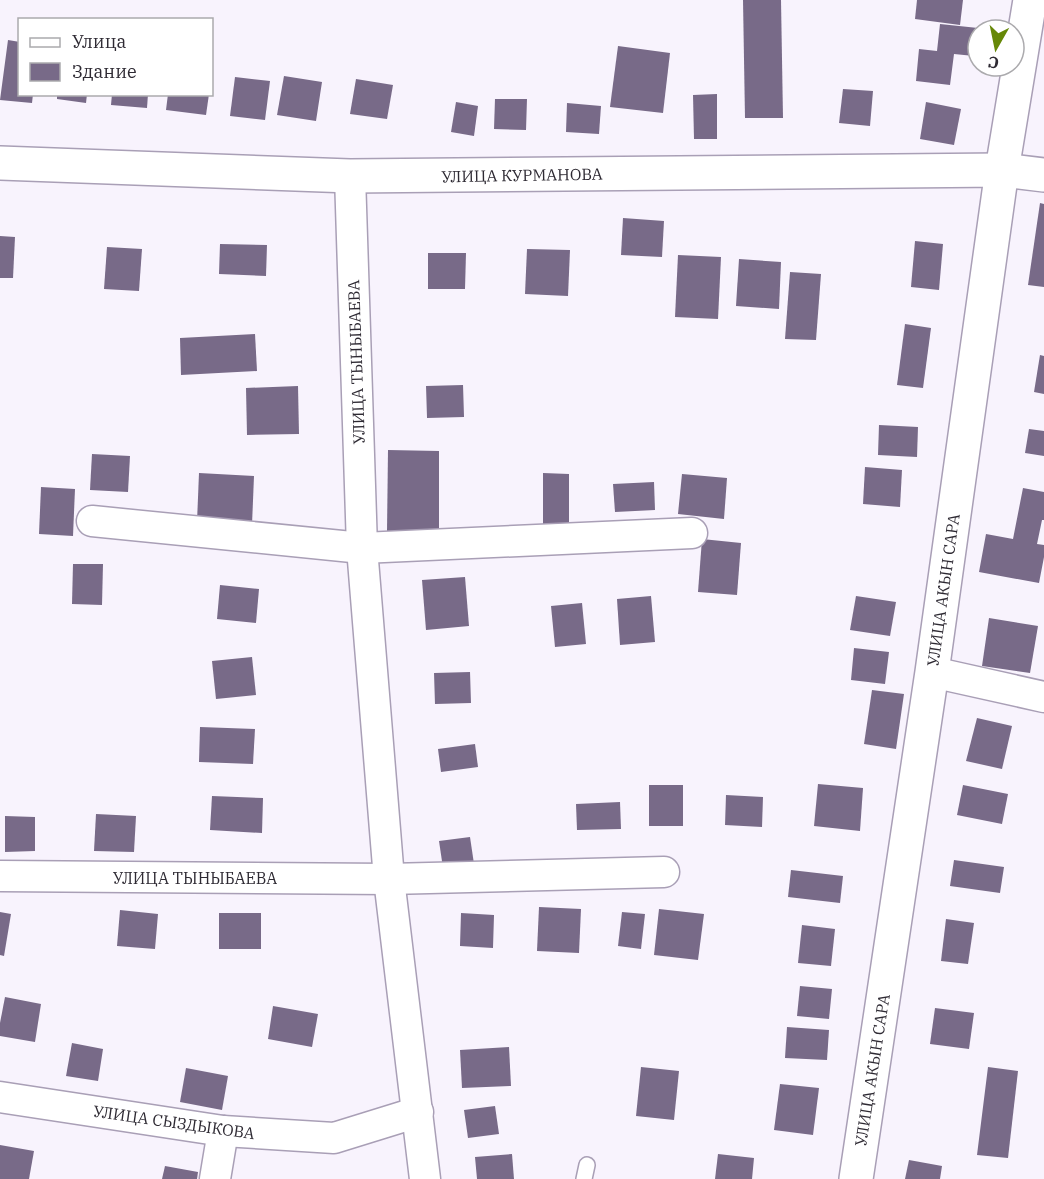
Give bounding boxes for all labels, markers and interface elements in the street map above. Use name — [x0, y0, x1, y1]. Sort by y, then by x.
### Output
legend — [18, 18, 213, 96]
north arrow — [966, 18, 1026, 78]
text: Улица — [72, 30, 127, 53]
text: С — [987, 52, 1000, 74]
text: Здание — [72, 60, 137, 83]
street label: УЛИЦА КУРМАНОВА — [441, 164, 603, 186]
street label: УЛИЦА ТЫНЫБАЕВА — [343, 279, 369, 445]
street label: УЛИЦА АКЫН САРА — [922, 512, 964, 668]
street label: УЛИЦА ТЫНЫБАЕВА — [113, 868, 277, 888]
street label: УЛИЦА АКЫН САРА — [850, 992, 894, 1148]
street label: УЛИЦА СЫЗДЫКОВА — [92, 1101, 256, 1143]

